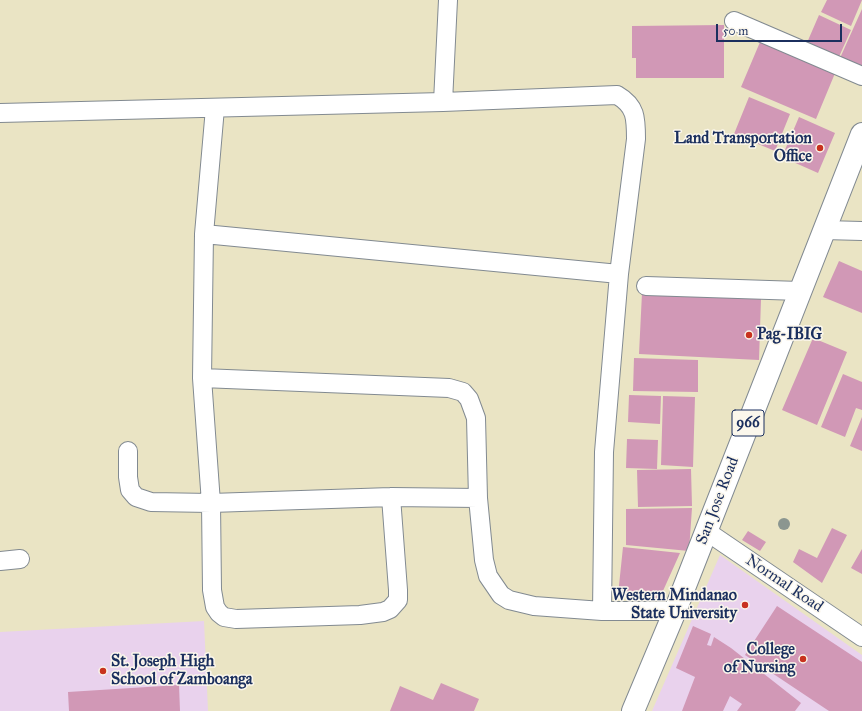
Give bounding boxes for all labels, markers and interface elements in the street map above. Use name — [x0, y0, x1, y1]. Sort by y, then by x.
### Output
scale bar — [718, 16, 844, 42]
text: 50 m — [723, 24, 748, 38]
place label: Land Transportation Office — [674, 129, 812, 167]
marker: Land Transportation Office — [815, 143, 825, 153]
place label: Pag-IBIG — [757, 325, 822, 345]
marker: Pag-IBIG — [744, 330, 754, 340]
road number: 966 — [732, 410, 764, 436]
street label: San Jose Road — [692, 454, 744, 548]
street label: Normal Road — [742, 551, 826, 617]
place label: Western Mindanao State University — [612, 586, 737, 624]
marker: Western Mindanao State University — [740, 600, 750, 610]
place label: College of Nursing — [724, 640, 795, 678]
place label: St. Joseph High School of Zamboanga — [111, 652, 253, 690]
marker: College of Nursing — [798, 654, 808, 664]
marker: St. Joseph High School of Zamboanga — [98, 666, 108, 676]

